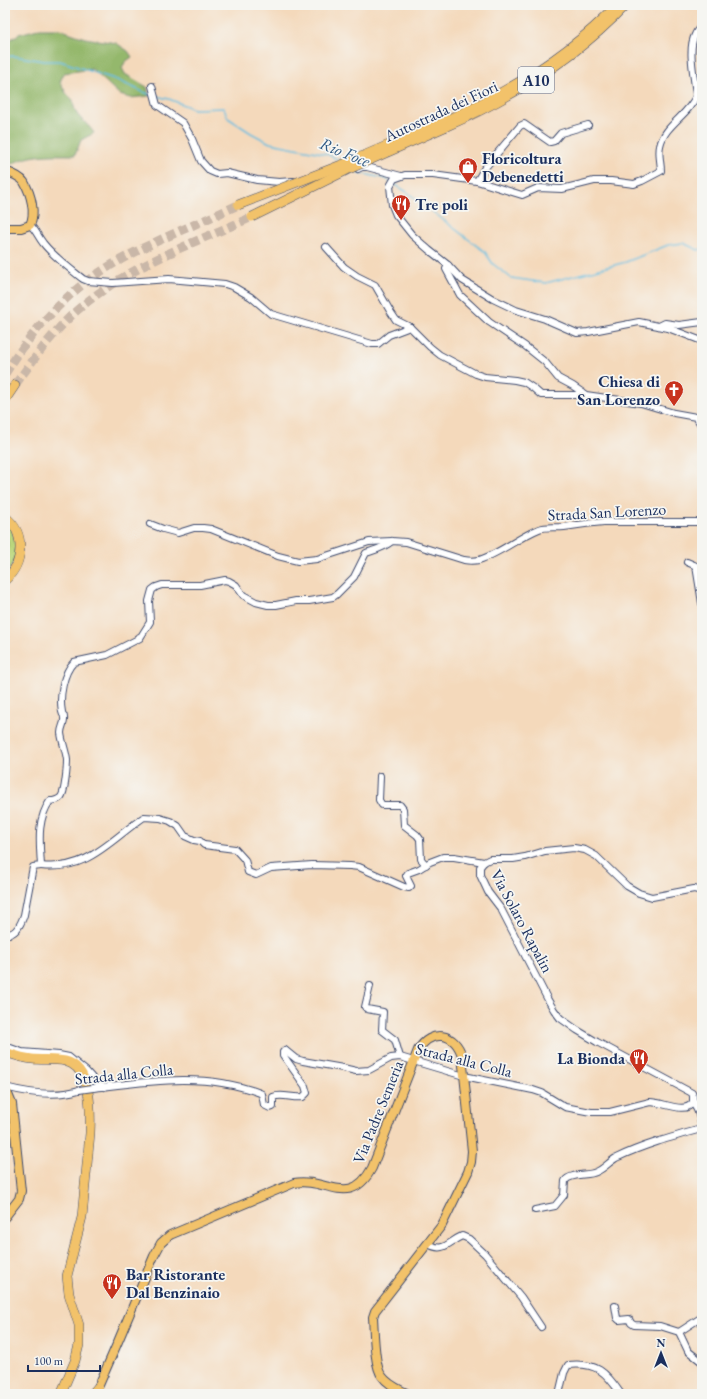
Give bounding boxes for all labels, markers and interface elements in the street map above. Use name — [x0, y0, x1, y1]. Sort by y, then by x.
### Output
road number: A10 — [518, 67, 554, 93]
street label: Autostrada dei Fiori — [380, 76, 501, 147]
water label: Rio Foce — [317, 132, 373, 172]
place label: Floricoltura Debenedetti — [482, 148, 564, 187]
shop icon: Floricoltura Debenedetti — [457, 156, 479, 184]
restaurant icon: Tre poli — [390, 193, 412, 221]
place label: Tre poli — [415, 194, 468, 215]
place label: Chiesa di San Lorenzo — [577, 371, 660, 410]
church icon: Chiesa di San Lorenzo — [663, 379, 685, 407]
street label: Strada San Lorenzo — [547, 498, 667, 526]
street label: Via Solaro Rapalin — [486, 866, 558, 977]
street label: Strada alla Colla — [414, 1038, 515, 1082]
restaurant icon: La Bionda — [628, 1047, 650, 1075]
place label: La Bionda — [557, 1048, 626, 1069]
street label: Via Padre Semeria — [348, 1057, 408, 1167]
street label: Strada alla Colla — [74, 1058, 175, 1090]
place label: Bar Ristorante Dal Benzinaio — [126, 1264, 226, 1303]
restaurant icon: Bar Ristorante Dal Benzinaio — [101, 1272, 123, 1300]
north arrow — [641, 1333, 681, 1373]
text: N — [657, 1336, 666, 1350]
scale bar — [28, 1347, 100, 1373]
text: 100 m — [34, 1353, 64, 1369]

